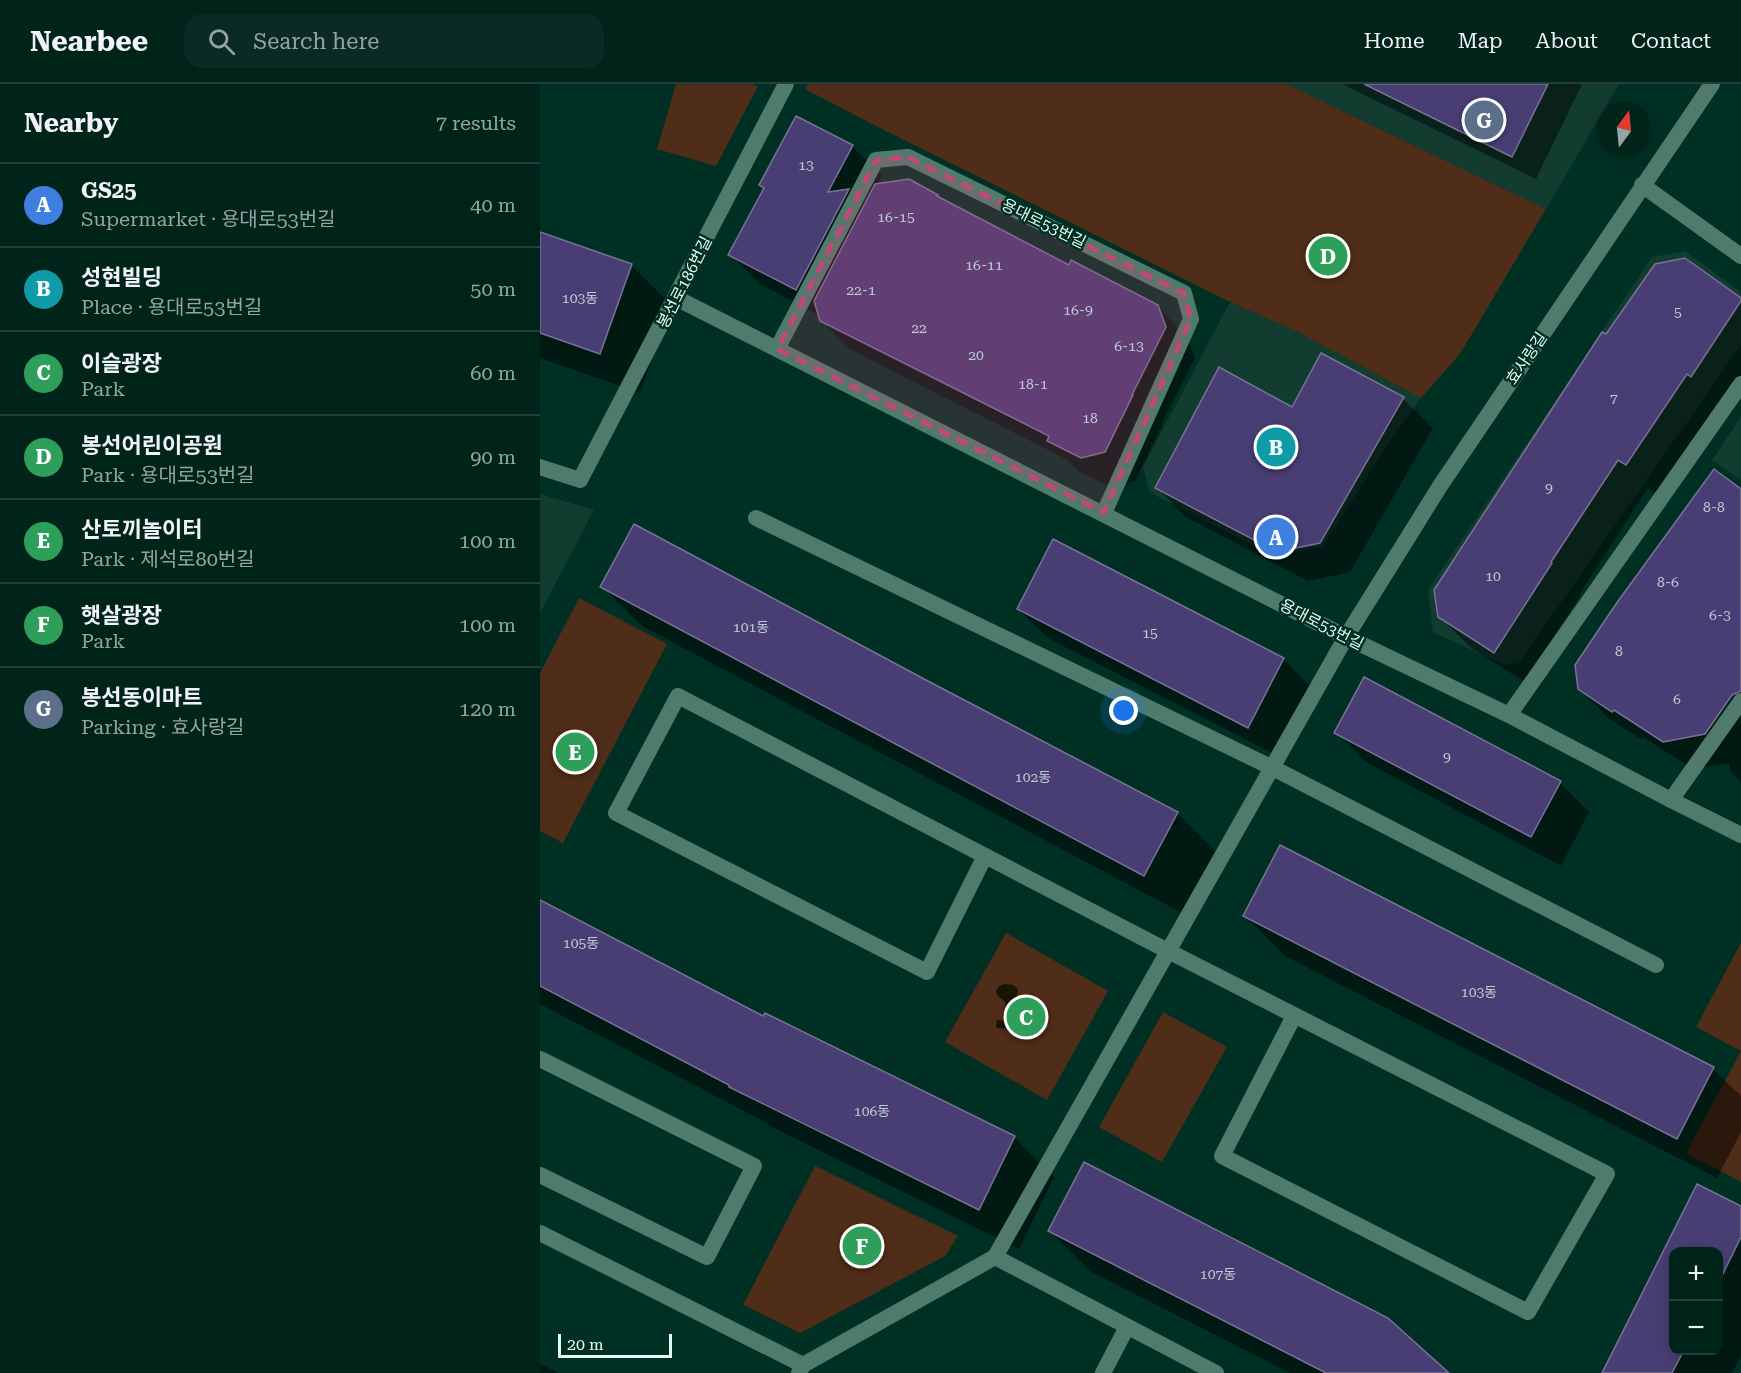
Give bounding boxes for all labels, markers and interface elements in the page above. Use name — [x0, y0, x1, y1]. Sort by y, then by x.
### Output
search box — [184, 14, 604, 68]
text: Nearbee — [30, 25, 148, 58]
icon: search — [205, 25, 238, 58]
text: Search here — [253, 29, 379, 54]
text: Home — [1364, 29, 1425, 53]
text: Map — [1458, 29, 1503, 53]
text: About — [1536, 29, 1598, 53]
text: Contact — [1631, 29, 1711, 53]
pin: G — [1464, 98, 1504, 142]
north arrow — [1597, 102, 1651, 156]
text: Nearby — [24, 108, 118, 138]
text: 7 results — [436, 111, 516, 135]
house number: 13 — [798, 157, 814, 173]
text: GS25 — [81, 178, 136, 203]
text: A — [36, 193, 51, 217]
text: 40 m — [470, 193, 516, 217]
street label: 용대로53번길 — [998, 195, 1089, 252]
text: Supermarket · 용대로53번길 — [81, 207, 336, 231]
house number: 16-15 — [877, 209, 915, 225]
street label: 봉선로186번길 — [653, 233, 716, 331]
pin: D — [1308, 234, 1348, 279]
house number: 16-11 — [965, 257, 1003, 273]
text: 성현빌딩 — [81, 265, 162, 290]
text: B — [36, 277, 51, 301]
text: 50 m — [470, 277, 516, 301]
house number: 22-1 — [846, 282, 876, 298]
house number: 103동 — [562, 290, 598, 306]
text: Place · 용대로53번길 — [81, 295, 262, 319]
house number: 16-9 — [1063, 302, 1093, 318]
house number: 5 — [1674, 304, 1682, 320]
house number: 22 — [911, 320, 927, 336]
street label: 효사랑길 — [1502, 329, 1551, 388]
house number: 6-13 — [1114, 338, 1144, 354]
house number: 20 — [968, 347, 984, 363]
text: 이슬광장 — [81, 351, 162, 376]
text: C — [37, 361, 51, 385]
text: 60 m — [470, 361, 516, 385]
house number: 18-1 — [1018, 376, 1048, 392]
text: Park — [81, 377, 125, 401]
house number: 7 — [1610, 390, 1618, 406]
house number: 18 — [1082, 410, 1098, 426]
pin: B — [1256, 424, 1296, 470]
text: 봉선어린이공원 — [81, 433, 223, 458]
text: D — [35, 445, 52, 469]
text: 90 m — [470, 445, 516, 469]
text: Park · 용대로53번길 — [81, 463, 255, 487]
house number: 9 — [1545, 480, 1553, 496]
house number: 8-8 — [1703, 499, 1725, 515]
pin: A — [1256, 514, 1296, 560]
text: 산토끼놀이터 — [81, 517, 202, 542]
text: E — [37, 529, 50, 553]
text: 100 m — [459, 529, 516, 553]
text: Park · 제석로80번길 — [81, 547, 255, 571]
house number: 10 — [1485, 568, 1501, 584]
house number: 8-6 — [1657, 574, 1679, 590]
street label: 용대로53번길 — [1277, 595, 1367, 654]
text: 햇살광장 — [81, 603, 162, 628]
house number: 6-3 — [1709, 607, 1731, 623]
text: F — [37, 613, 50, 637]
text: 100 m — [459, 613, 516, 637]
house number: 101동 — [733, 619, 769, 635]
house number: 15 — [1142, 625, 1158, 641]
text: Park — [81, 629, 125, 653]
house number: 8 — [1615, 643, 1623, 659]
text: 봉선동이마트 — [81, 685, 202, 710]
house number: 6 — [1673, 691, 1681, 707]
your location — [1109, 696, 1138, 725]
text: G — [36, 697, 51, 721]
text: 120 m — [459, 697, 516, 721]
text: Parking · 효사랑길 — [81, 715, 244, 739]
pin: E — [555, 730, 594, 774]
house number: 9 — [1443, 749, 1451, 765]
house number: 102동 — [1015, 769, 1051, 785]
house number: 105동 — [563, 935, 599, 951]
house number: 103동 — [1461, 984, 1497, 1000]
pin: C — [1006, 994, 1046, 1040]
house number: 106동 — [854, 1103, 890, 1119]
pin: F — [842, 1224, 882, 1268]
map controls — [1669, 1247, 1723, 1355]
button: + — [1669, 1247, 1723, 1301]
house number: 107동 — [1200, 1266, 1236, 1282]
button: − — [1669, 1301, 1723, 1355]
scale bar — [558, 1331, 672, 1358]
text: 20 m — [567, 1335, 604, 1354]

